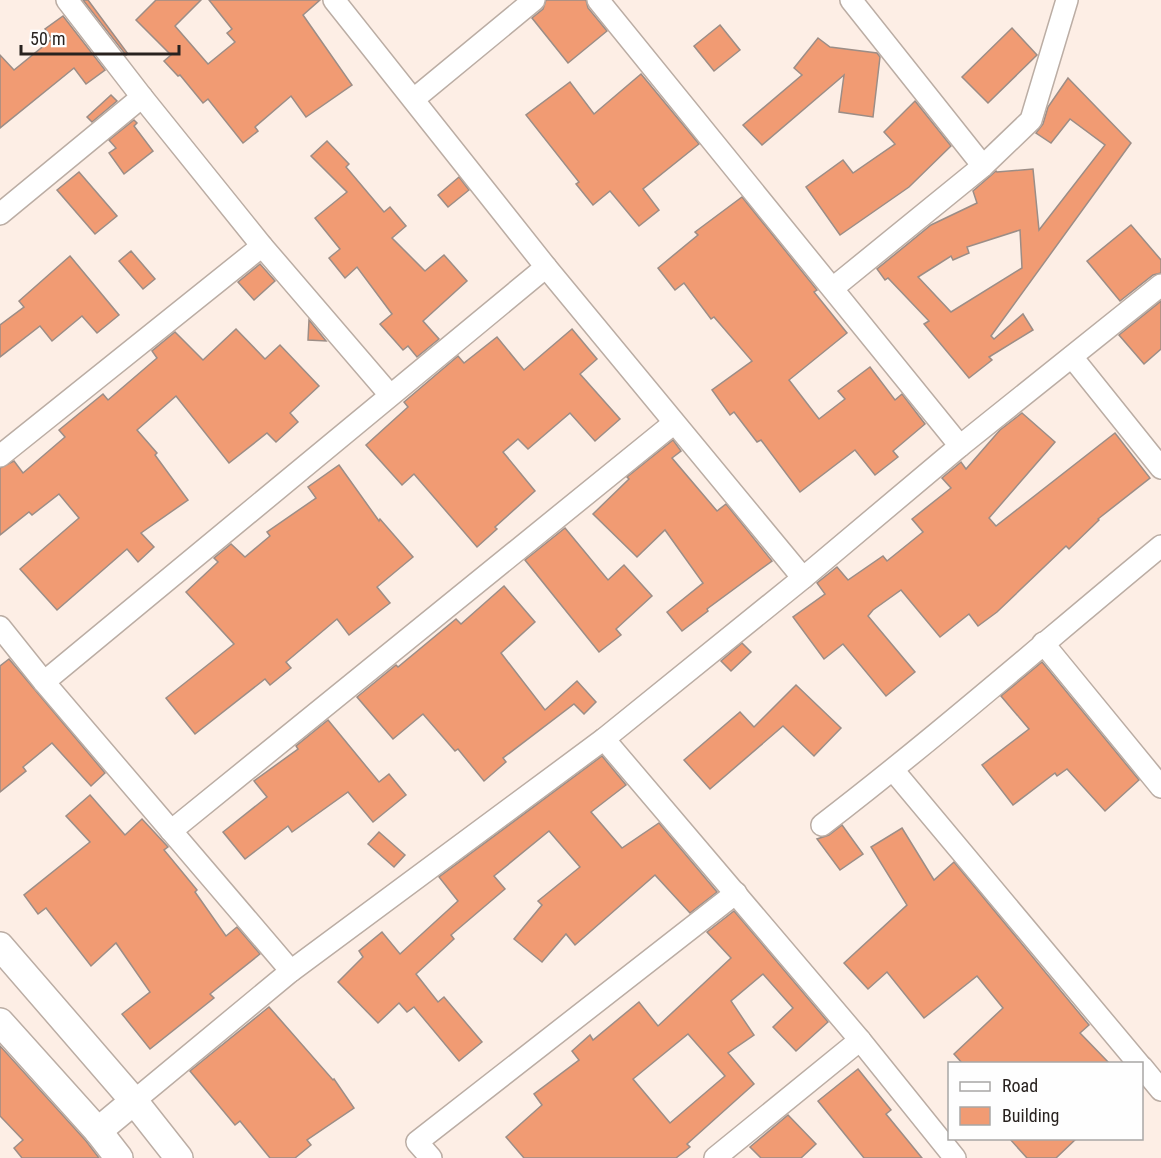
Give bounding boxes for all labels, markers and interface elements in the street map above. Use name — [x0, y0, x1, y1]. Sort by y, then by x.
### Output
scale bar — [21, 18, 178, 56]
text: 50 m — [30, 28, 65, 49]
legend — [948, 1062, 1143, 1140]
text: Road — [1002, 1075, 1038, 1096]
text: Building — [1002, 1105, 1059, 1126]

